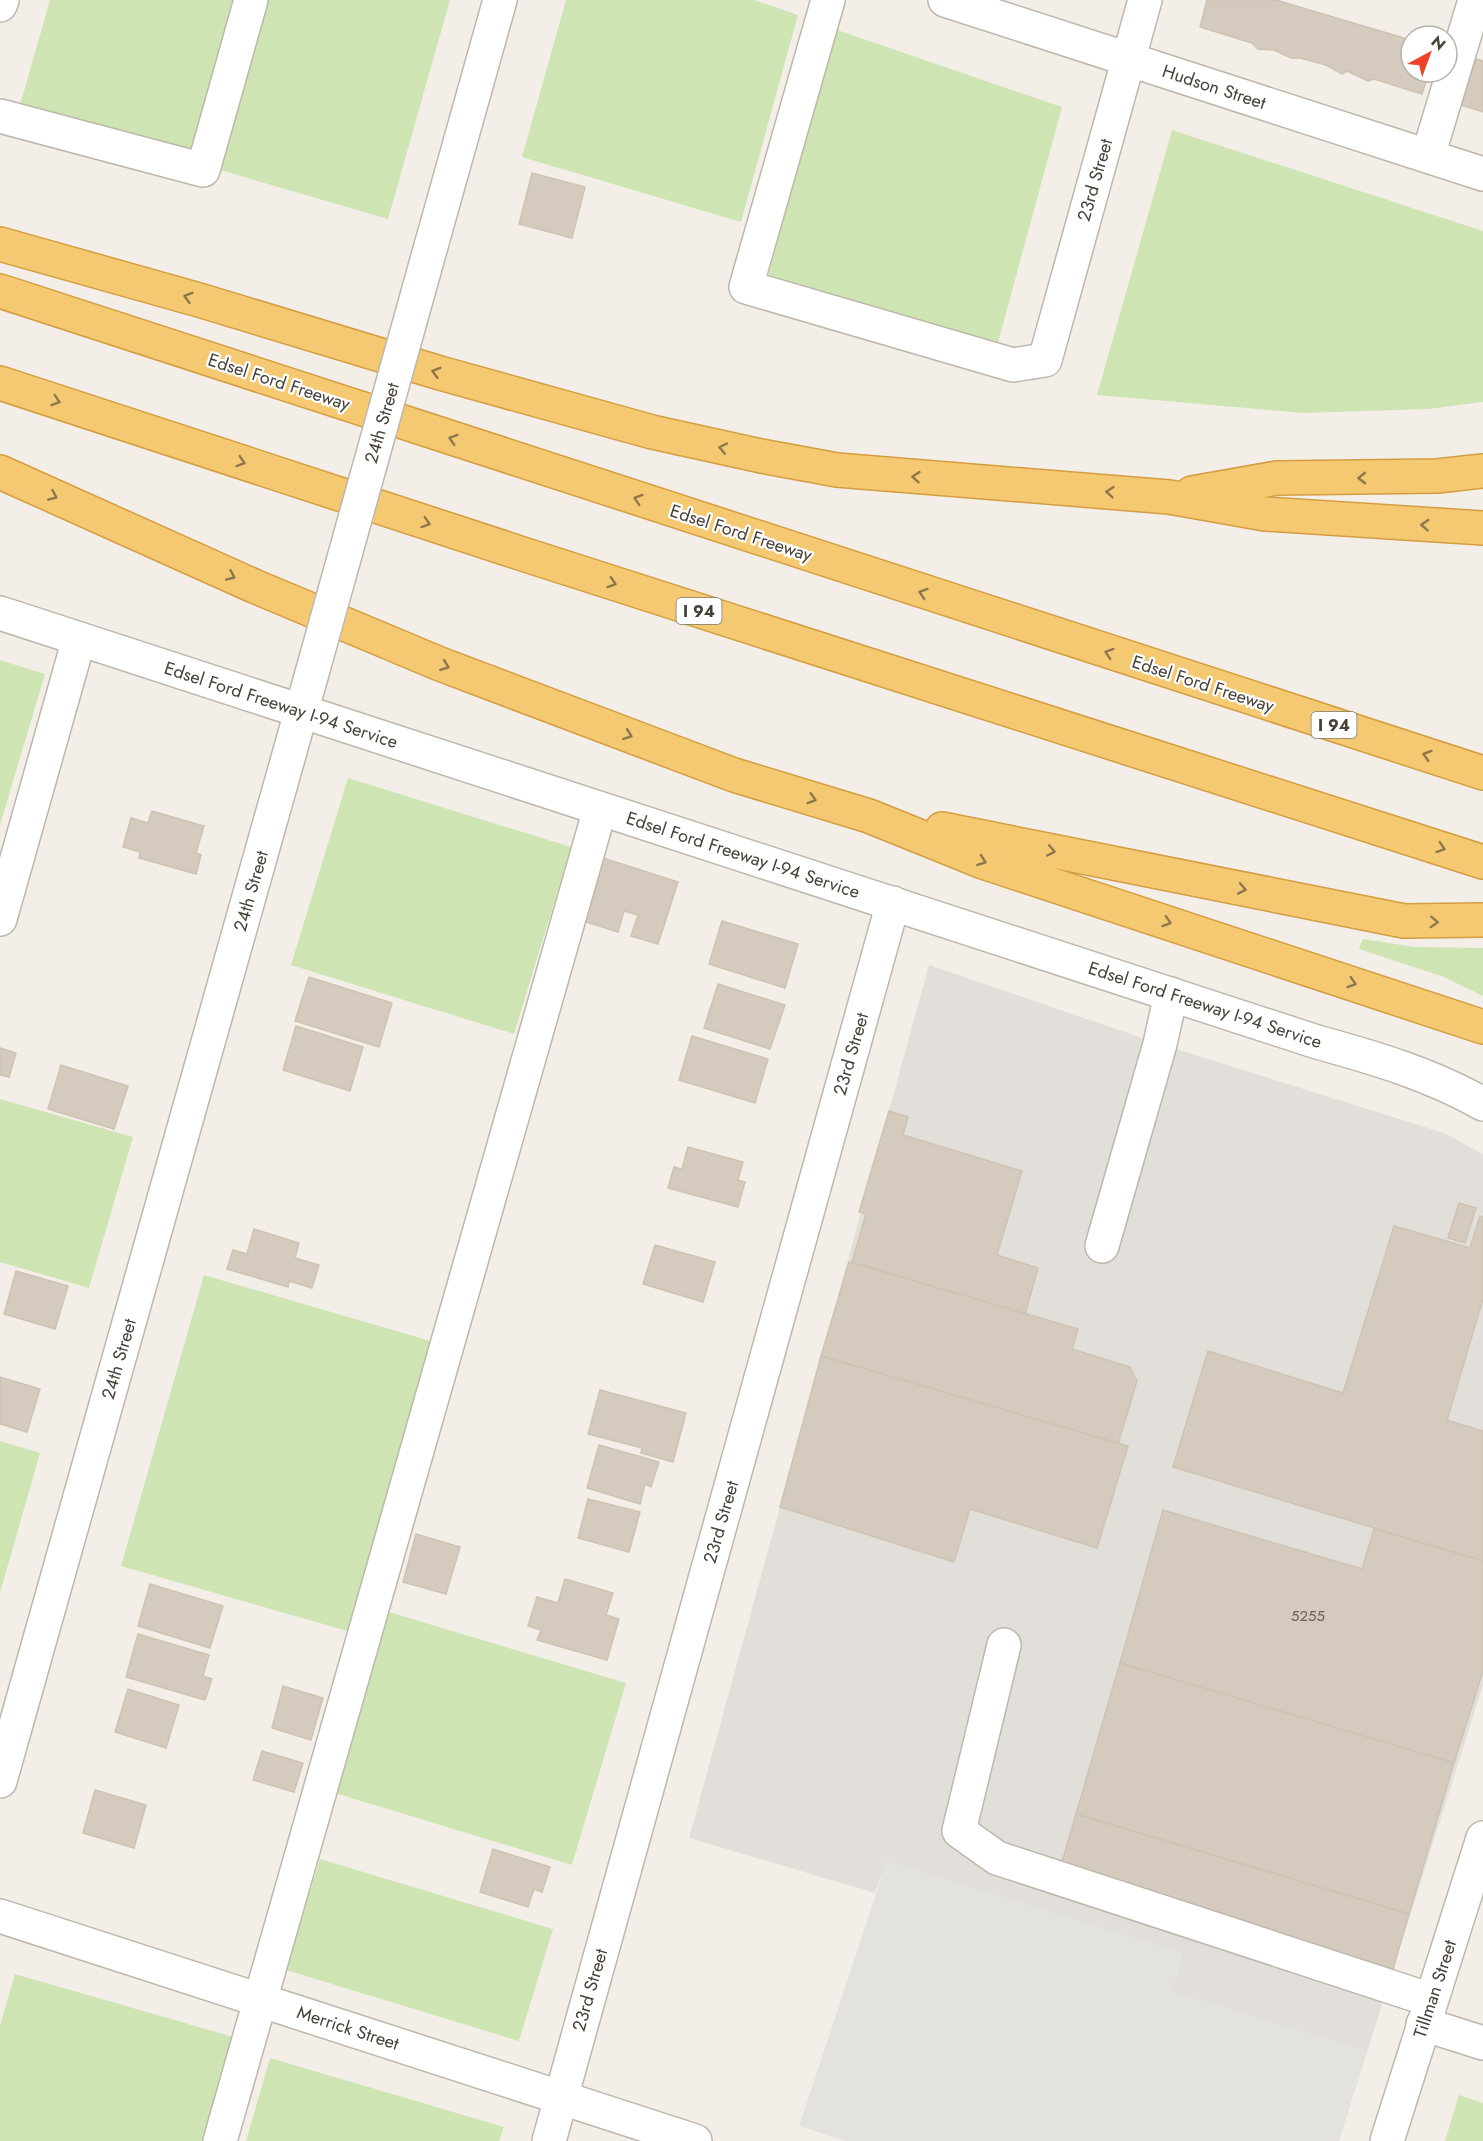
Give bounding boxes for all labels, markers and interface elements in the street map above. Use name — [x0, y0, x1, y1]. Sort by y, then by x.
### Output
north arrow — [1399, 24, 1459, 84]
text: N — [1426, 30, 1451, 56]
street label: Hudson Street — [1159, 58, 1270, 116]
street label: 23rd Street — [1071, 135, 1119, 224]
one-way arrow — [183, 292, 194, 304]
street label: Edsel Ford Freeway — [205, 347, 353, 417]
one-way arrow — [432, 367, 442, 379]
street label: 24th Street — [358, 379, 406, 466]
one-way arrow — [50, 394, 61, 407]
one-way arrow — [448, 434, 459, 446]
one-way arrow — [719, 442, 729, 455]
one-way arrow — [235, 455, 246, 467]
one-way arrow — [911, 470, 920, 483]
one-way arrow — [1357, 472, 1366, 484]
one-way arrow — [1106, 486, 1115, 499]
one-way arrow — [47, 488, 58, 500]
one-way arrow — [633, 494, 644, 507]
street label: Edsel Ford Freeway — [667, 498, 815, 568]
one-way arrow — [420, 515, 431, 528]
one-way arrow — [1420, 518, 1429, 531]
one-way arrow — [225, 568, 236, 580]
one-way arrow — [606, 576, 617, 588]
one-way arrow — [918, 587, 929, 600]
road number: I 94 — [676, 598, 722, 624]
one-way arrow — [1104, 648, 1115, 660]
street label: Edsel Ford Freeway — [1129, 649, 1277, 719]
street label: Edsel Ford Freeway I-94 Service — [161, 655, 401, 755]
one-way arrow — [439, 659, 450, 671]
road number: I 94 — [1312, 712, 1356, 738]
one-way arrow — [622, 728, 633, 740]
one-way arrow — [1422, 750, 1433, 762]
one-way arrow — [806, 792, 817, 804]
street label: Edsel Ford Freeway I-94 Service — [623, 805, 863, 905]
one-way arrow — [1435, 841, 1446, 853]
one-way arrow — [1045, 843, 1055, 856]
street label: 24th Street — [227, 847, 275, 934]
one-way arrow — [976, 853, 987, 866]
one-way arrow — [1236, 881, 1246, 894]
one-way arrow — [1161, 915, 1172, 928]
one-way arrow — [1429, 916, 1438, 928]
street label: Edsel Ford Freeway I-94 Service — [1085, 955, 1325, 1055]
one-way arrow — [1346, 976, 1357, 989]
street label: 23rd Street — [827, 1009, 875, 1098]
street label: 24th Street — [95, 1315, 143, 1402]
street label: 23rd Street — [697, 1477, 745, 1566]
house number: 5255 — [1291, 1605, 1325, 1627]
street label: Tillman Street — [1407, 1936, 1463, 2041]
street label: 23rd Street — [566, 1945, 614, 2034]
street label: Merrick Street — [294, 1999, 403, 2057]

